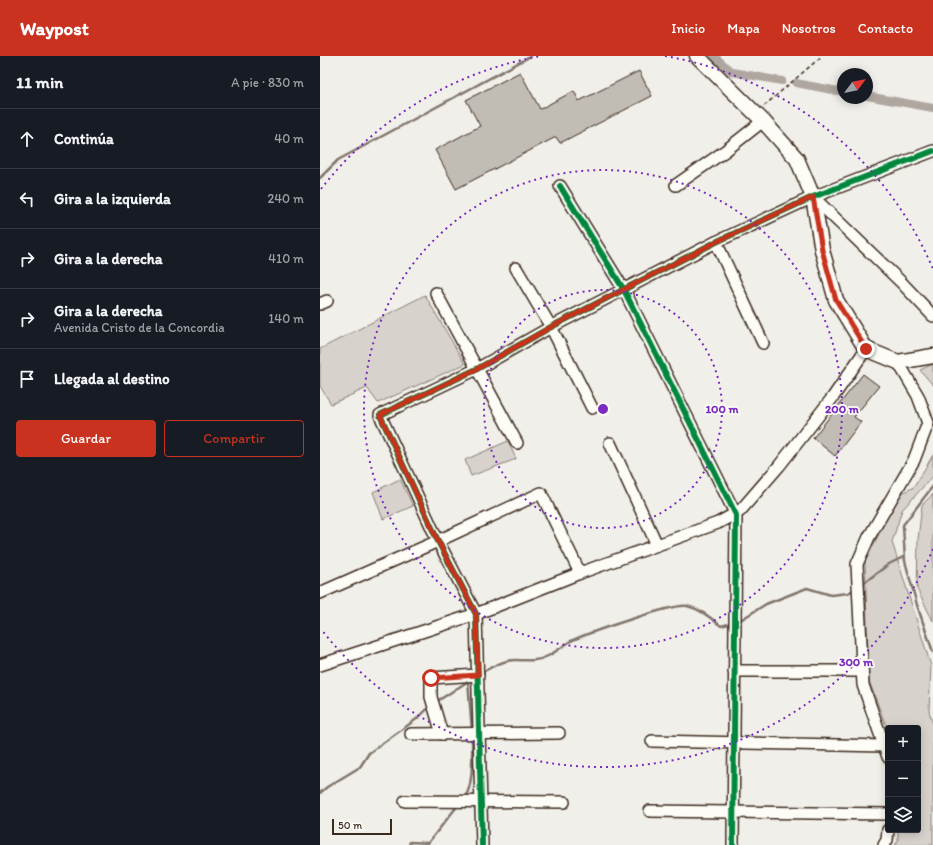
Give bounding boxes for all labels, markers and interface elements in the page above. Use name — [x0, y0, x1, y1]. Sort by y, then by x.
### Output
text: Waypost — [20, 17, 89, 40]
text: Inicio — [671, 20, 705, 37]
text: Mapa — [727, 20, 760, 37]
text: Nosotros — [782, 20, 836, 37]
text: Contacto — [858, 20, 913, 37]
north arrow — [837, 68, 873, 104]
text: 11 min — [16, 72, 63, 92]
text: A pie · 830 m — [231, 75, 304, 90]
icon: ahead — [16, 128, 38, 150]
text: Continúa — [54, 130, 114, 148]
text: 40 m — [274, 131, 304, 146]
icon: left — [16, 188, 38, 210]
text: Gira a la izquierda — [54, 190, 171, 208]
text: 240 m — [267, 191, 304, 206]
icon: right — [16, 248, 38, 270]
text: Gira a la derecha — [54, 250, 163, 268]
text: 410 m — [268, 251, 304, 266]
text: Gira a la derecha — [54, 302, 163, 320]
icon: right — [16, 308, 38, 330]
text: 140 m — [268, 311, 304, 326]
text: Avenida Cristo de la Concordia — [54, 320, 225, 335]
route end — [857, 340, 875, 358]
icon: arrive — [16, 368, 38, 390]
text: Llegada al destino — [54, 370, 170, 388]
centre of rings — [596, 402, 610, 416]
text: 100 m — [705, 402, 739, 416]
text: 200 m — [825, 402, 860, 416]
button: Guardar — [16, 420, 156, 457]
button: Compartir — [164, 420, 304, 457]
text: 300 m — [839, 655, 874, 669]
route start — [422, 669, 440, 687]
map controls — [885, 725, 921, 833]
button: + — [885, 725, 921, 761]
button: − — [885, 761, 921, 797]
button: layers — [885, 797, 921, 833]
scale bar — [332, 817, 392, 836]
text: 50 m — [338, 819, 362, 832]

